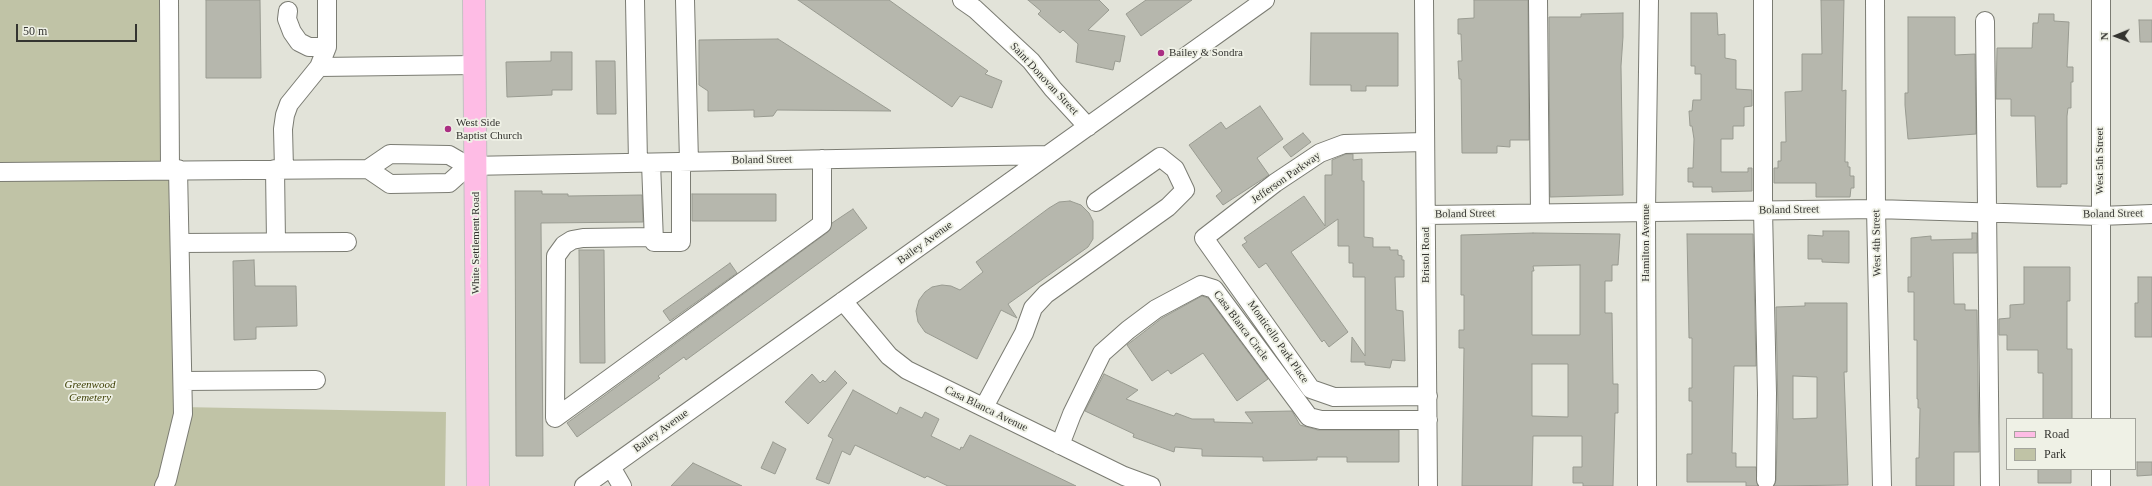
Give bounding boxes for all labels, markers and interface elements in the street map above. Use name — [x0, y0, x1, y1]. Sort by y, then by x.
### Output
scale bar — [18, 16, 139, 42]
north arrow — [2096, 16, 2136, 56]
text: 50 m — [23, 24, 47, 38]
text: N — [2098, 32, 2110, 40]
street label: Saint Donovan Street — [1007, 40, 1081, 118]
place label: Bailey & Sondra — [1169, 46, 1243, 60]
marker: Bailey & Sondra — [1156, 48, 1166, 58]
place label: West Side Baptist Church — [456, 116, 522, 142]
marker: West Side Baptist Church — [443, 124, 453, 134]
street label: West 5th Street — [2093, 128, 2107, 194]
street label: Jefferson Parkway — [1249, 149, 1323, 207]
street label: Boland Street — [732, 153, 792, 167]
street label: White Settlement Road — [469, 192, 483, 294]
street label: Boland Street — [1759, 203, 1819, 217]
street label: Hamilton Avenue — [1639, 204, 1653, 282]
street label: Boland Street — [1435, 207, 1495, 221]
street label: Boland Street — [2083, 207, 2143, 221]
street label: West 4th Street — [1870, 209, 1884, 277]
street label: Bailey Avenue — [895, 219, 955, 267]
street label: Bristol Road — [1419, 227, 1433, 283]
street label: Casa Blanca Circle — [1210, 288, 1272, 364]
street label: Monticello Park Place — [1245, 298, 1311, 386]
park label: Greenwood Cemetery — [65, 378, 115, 404]
street label: Casa Blanca Avenue — [942, 383, 1030, 435]
street label: Bailey Avenue — [631, 407, 691, 455]
legend — [2006, 418, 2136, 470]
text: Road — [2044, 427, 2069, 441]
text: Park — [2044, 447, 2066, 461]

